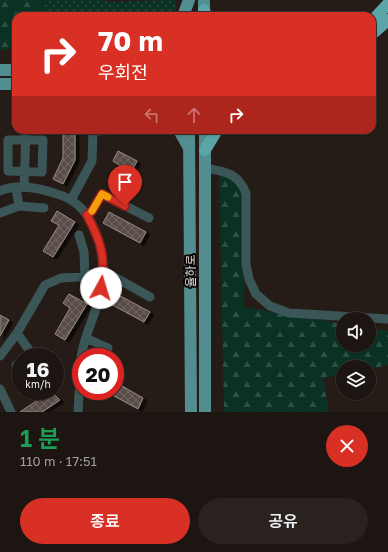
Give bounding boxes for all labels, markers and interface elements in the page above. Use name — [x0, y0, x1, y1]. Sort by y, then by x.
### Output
text: 70 m — [98, 24, 163, 57]
icon: right — [32, 28, 84, 80]
text: 우회전 — [98, 61, 148, 83]
icon: left — [141, 104, 163, 126]
icon: ahead — [183, 104, 205, 126]
icon: right — [225, 104, 247, 126]
pin — [108, 165, 142, 206]
icon: arrive — [114, 171, 136, 193]
street label: 율하로 — [183, 254, 198, 288]
position arrow — [80, 267, 122, 309]
map controls — [336, 312, 376, 400]
button: sound — [336, 312, 376, 352]
speed limit sign: 20 — [72, 348, 124, 400]
text: 16 — [26, 357, 49, 381]
button: layers — [336, 360, 376, 400]
text: km/h — [25, 378, 51, 390]
text: 1 분 — [20, 423, 60, 452]
button: close — [326, 425, 368, 467]
text: 110 m · 17:51 — [20, 453, 97, 469]
button: 종료 — [20, 498, 190, 544]
button: 공유 — [198, 498, 368, 544]

